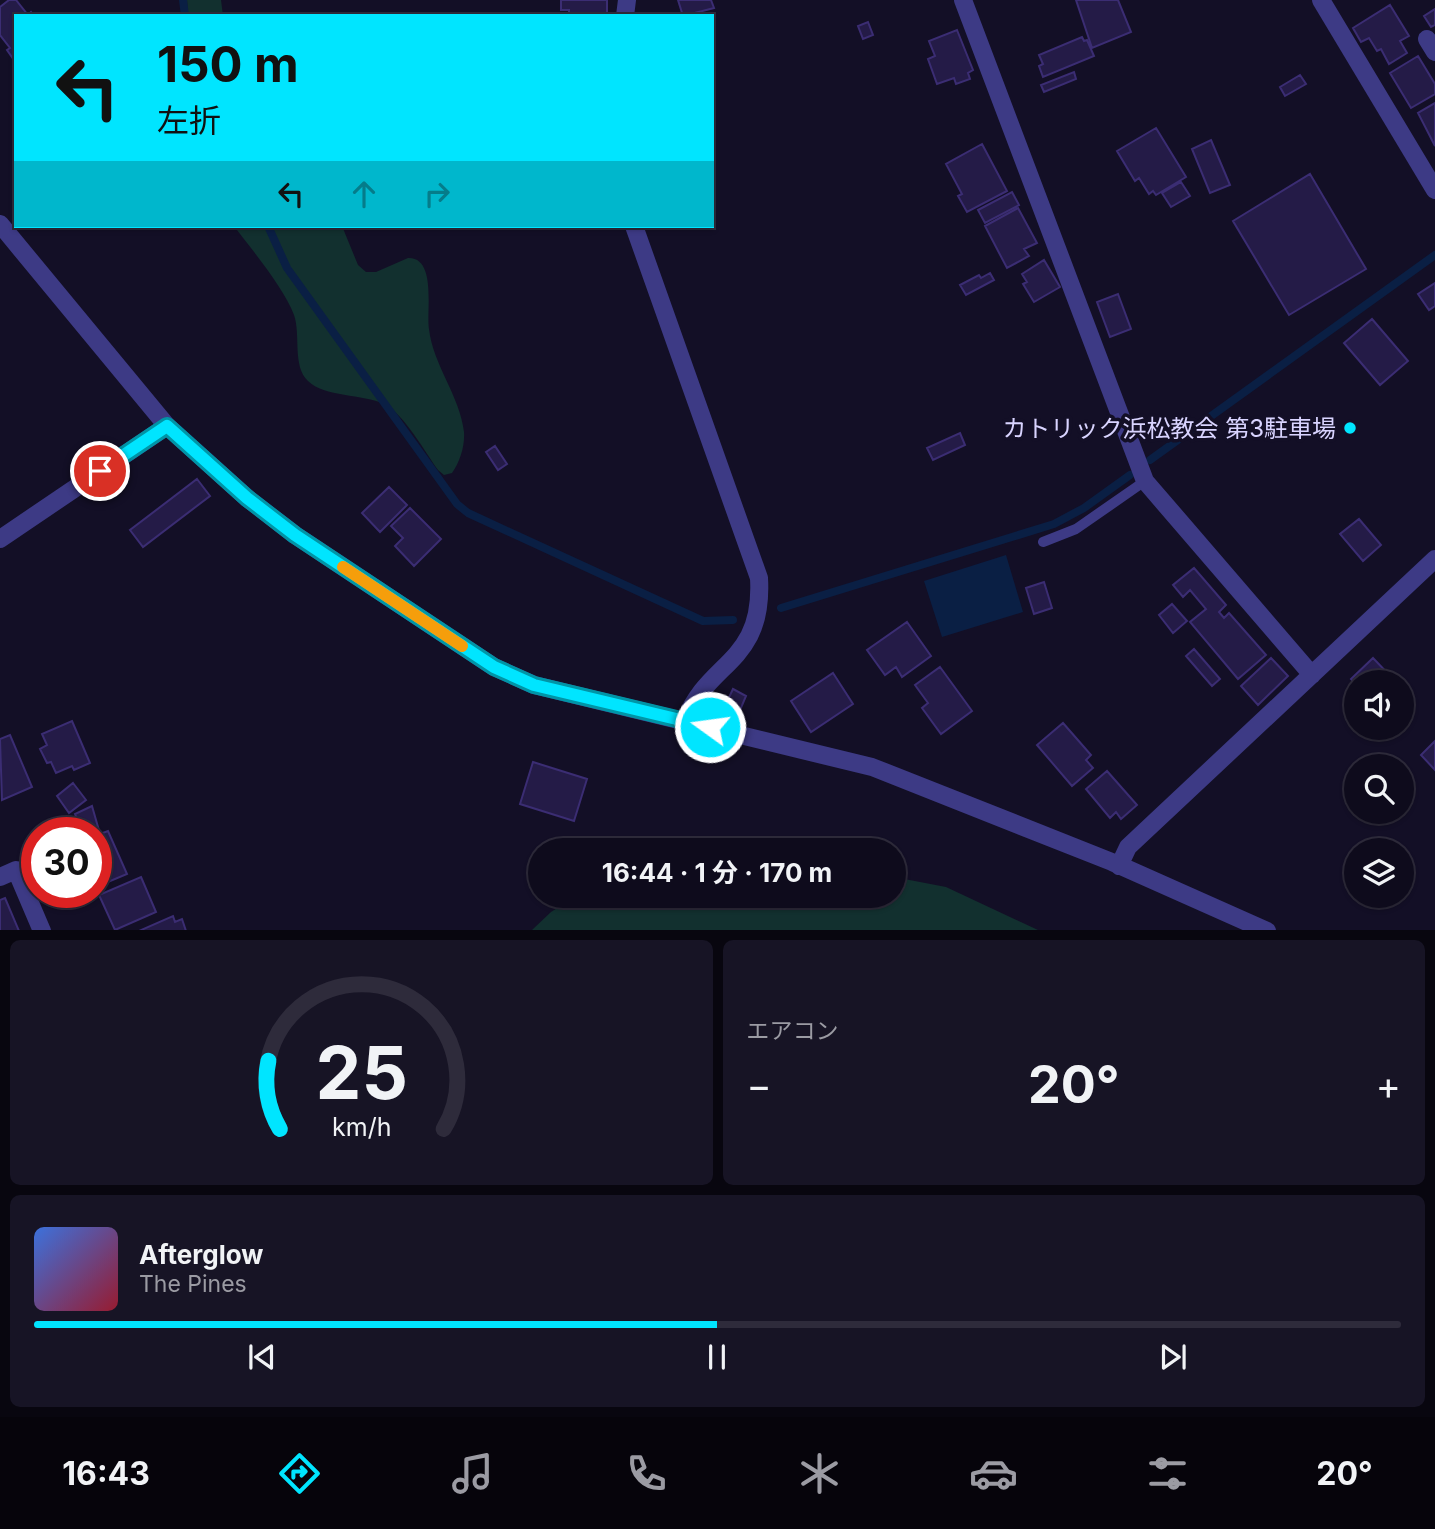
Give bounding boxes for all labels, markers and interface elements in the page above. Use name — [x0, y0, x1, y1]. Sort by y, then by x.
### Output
text: 150 m — [157, 35, 299, 94]
icon: left — [42, 42, 133, 133]
text: 左折 — [157, 101, 221, 140]
icon: left — [272, 175, 310, 213]
icon: ahead — [345, 175, 383, 213]
icon: right — [418, 175, 456, 213]
place label: カトリック浜松教会 第3駐車場 — [1002, 414, 1336, 443]
marker: カトリック浜松教会 第3駐車場 — [1342, 420, 1358, 436]
pin — [70, 441, 130, 501]
icon: arrive — [81, 452, 119, 490]
map controls — [1344, 670, 1414, 908]
button: sound — [1344, 670, 1414, 740]
position arrow — [673, 690, 747, 764]
button: search — [1344, 754, 1414, 824]
speed limit sign: 30 — [21, 817, 112, 908]
button: layers — [1344, 838, 1414, 908]
text: 16:44 · 1 分 · 170 m — [602, 857, 832, 888]
text: エアコン — [747, 1017, 839, 1045]
text: 25 — [315, 1028, 407, 1117]
text: 20° — [1028, 1053, 1120, 1116]
text: − — [747, 1062, 772, 1108]
text: + — [1376, 1062, 1401, 1108]
text: km/h — [332, 1111, 391, 1141]
text: Afterglow — [139, 1239, 263, 1270]
text: The Pines — [139, 1270, 247, 1298]
icon: previous — [243, 1338, 281, 1376]
icon: pause — [698, 1338, 736, 1376]
icon: next — [1154, 1338, 1192, 1376]
icon: directions — [275, 1449, 324, 1498]
icon: music — [448, 1449, 497, 1498]
icon: phone — [622, 1449, 671, 1498]
icon: climate — [795, 1449, 844, 1498]
icon: car — [969, 1449, 1018, 1498]
icon: filters — [1143, 1449, 1192, 1498]
text: 16:43 — [62, 1454, 150, 1493]
text: 20° — [1316, 1454, 1373, 1493]

